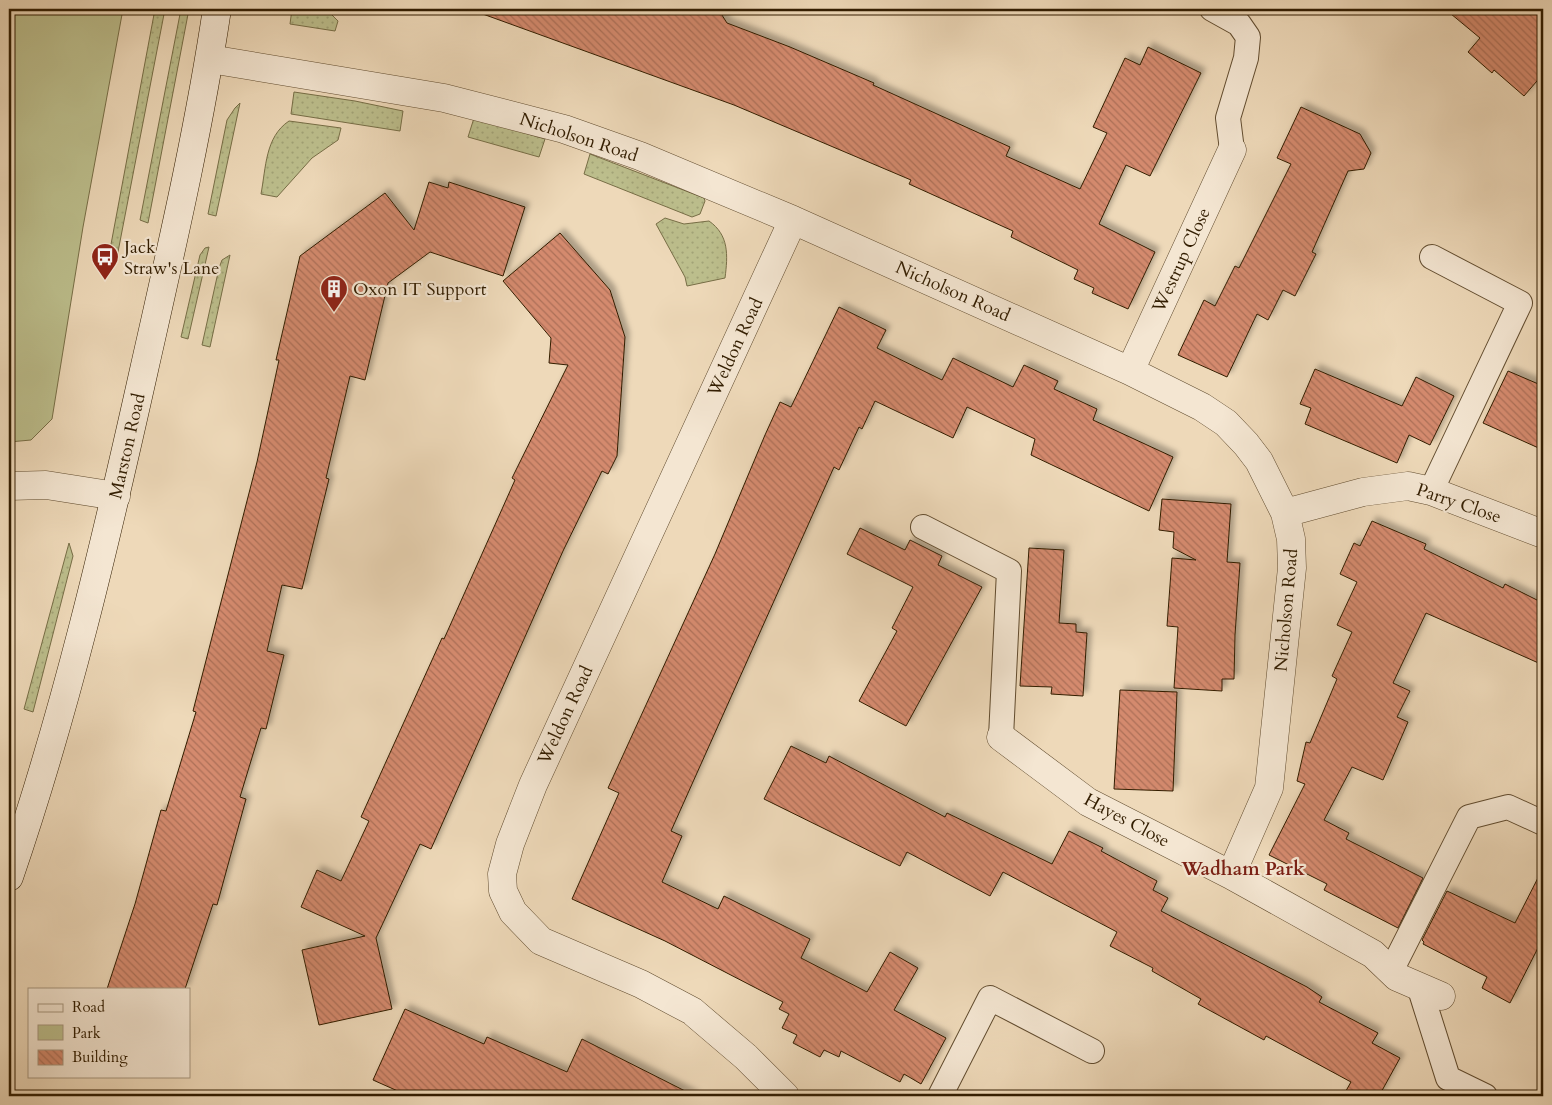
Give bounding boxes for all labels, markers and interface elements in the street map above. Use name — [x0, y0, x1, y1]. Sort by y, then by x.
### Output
street label: Nicholson Road — [516, 107, 642, 169]
street label: Westrup Close — [1146, 204, 1217, 318]
place label: Jack Straw's Lane — [121, 235, 220, 281]
bus stop icon: Jack Straw's Lane — [90, 242, 120, 281]
street label: Nicholson Road — [891, 255, 1015, 328]
building icon: Oxon IT Support — [319, 274, 349, 313]
place label: Oxon IT Support — [353, 277, 487, 302]
street label: Weldon Road — [701, 293, 769, 402]
street label: Marston Road — [103, 391, 152, 501]
street label: Parry Close — [1413, 477, 1505, 530]
street label: Nicholson Road — [1269, 547, 1304, 672]
street label: Weldon Road — [531, 661, 599, 770]
street label: Hayes Close — [1080, 787, 1174, 853]
district label: Wadham Park — [1180, 856, 1305, 882]
legend — [28, 988, 190, 1078]
text: Road — [72, 997, 105, 1017]
text: Park — [72, 1023, 101, 1043]
text: Building — [72, 1047, 128, 1067]

